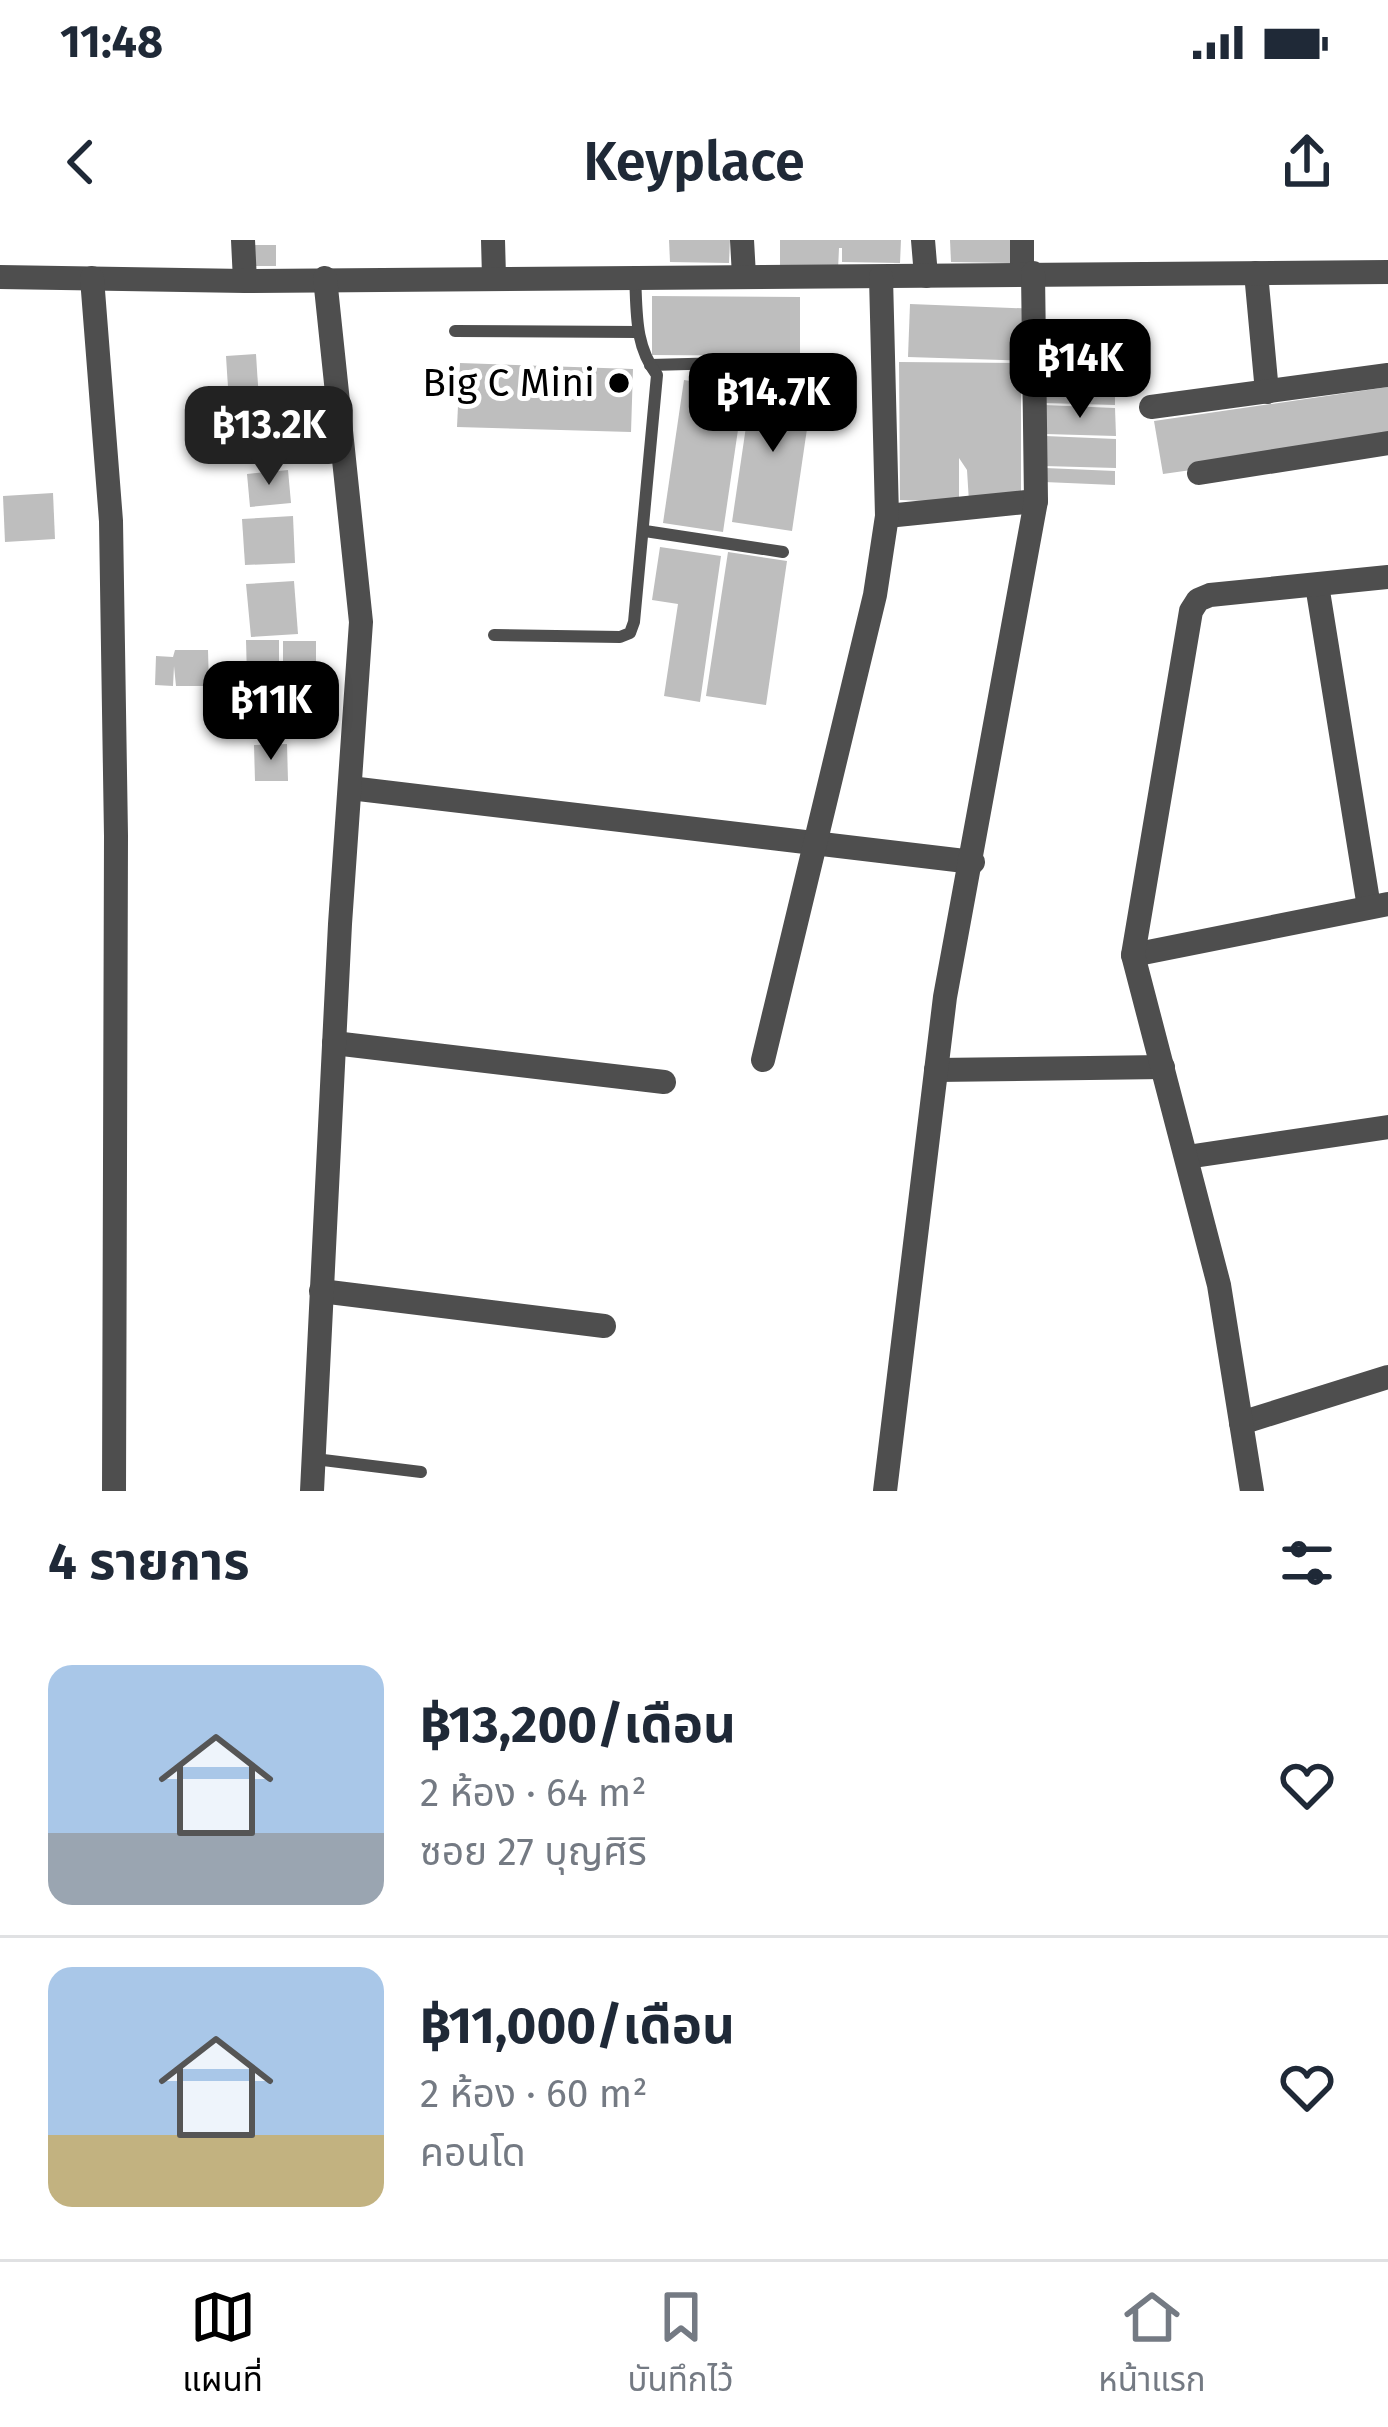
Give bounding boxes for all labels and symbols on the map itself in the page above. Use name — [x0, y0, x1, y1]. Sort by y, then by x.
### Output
pin: ฿14K — [1009, 319, 1151, 421]
pin: ฿14.7K — [675, 353, 871, 455]
place label: Big C Mini — [422, 360, 595, 406]
marker: Big C Mini — [606, 370, 632, 396]
pin: ฿13.2K — [171, 386, 367, 488]
pin: ฿11K — [200, 661, 342, 763]

